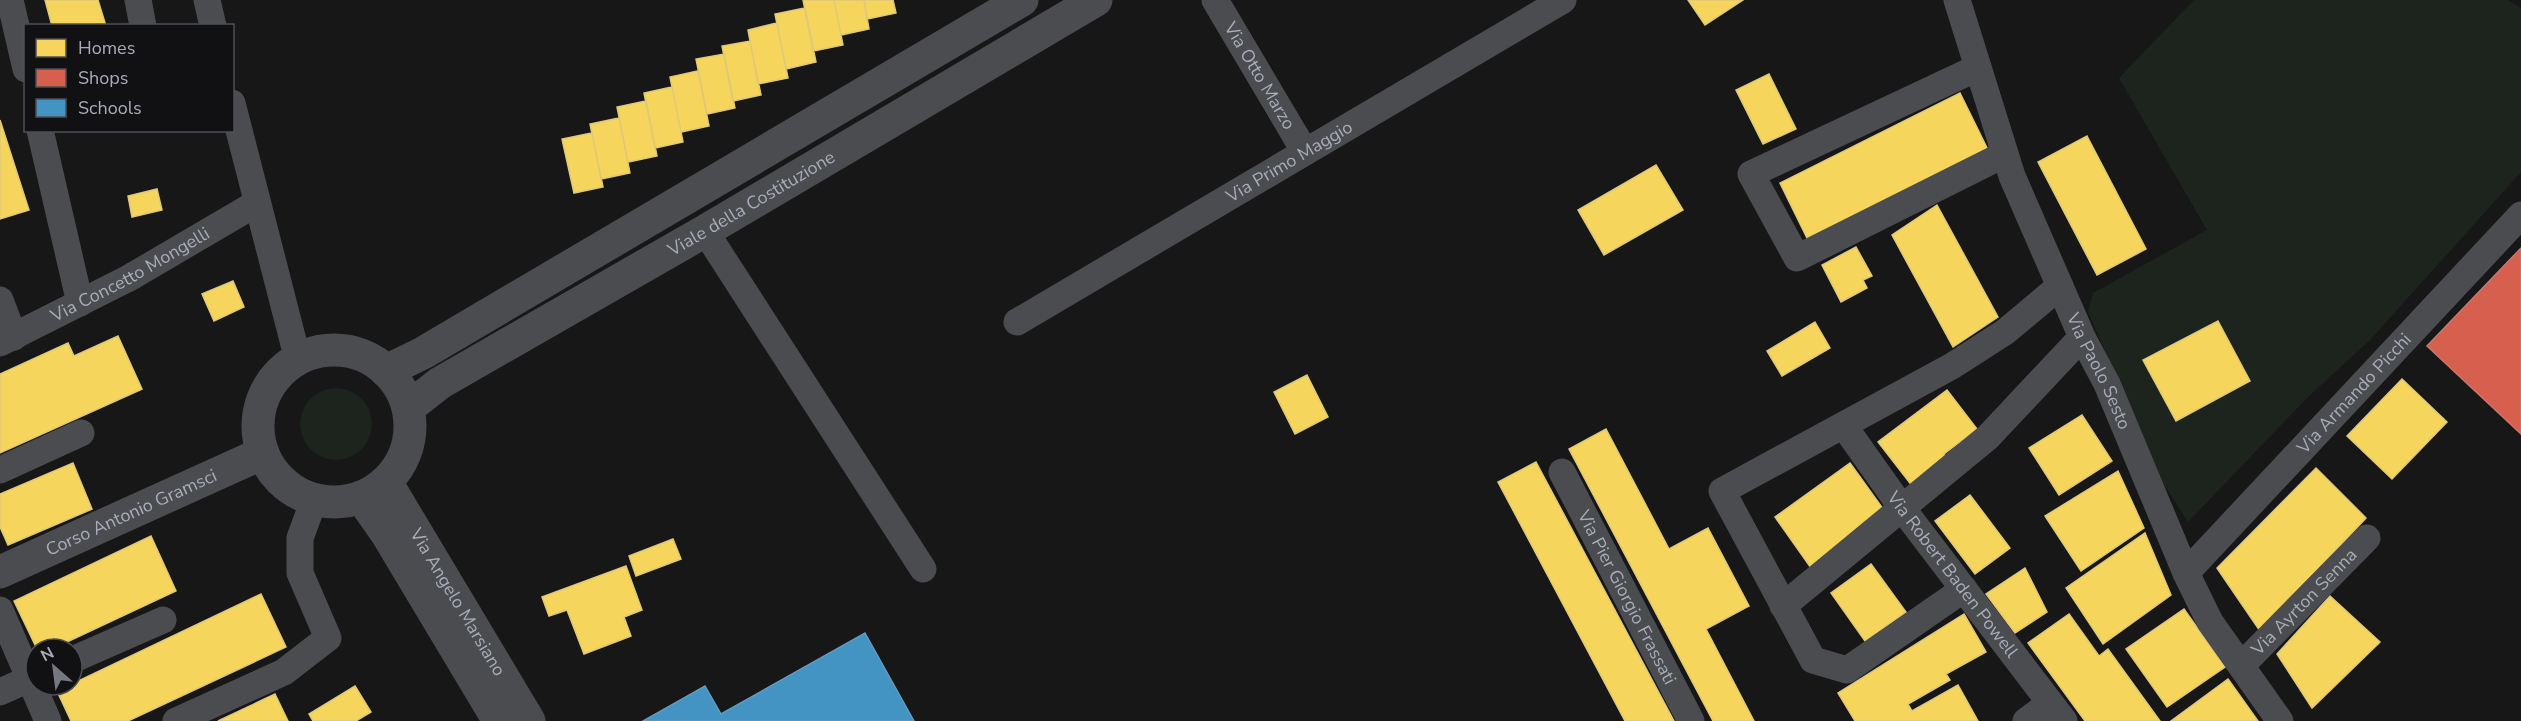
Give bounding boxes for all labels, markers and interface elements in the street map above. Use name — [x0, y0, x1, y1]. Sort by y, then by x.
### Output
street label: Via Otto Marzo — [1218, 17, 1301, 134]
legend — [24, 24, 234, 132]
text: Homes — [78, 36, 135, 60]
text: Shops — [78, 66, 128, 90]
text: Schools — [78, 96, 142, 120]
street label: Via Primo Maggio — [1221, 115, 1357, 209]
street label: Viale della Costituzione — [663, 145, 839, 262]
street label: Via Concetto Mongelli — [46, 221, 214, 328]
street label: Via Paolo Sesto — [2061, 308, 2137, 433]
street label: Via Armando Picchi — [2291, 328, 2417, 460]
street label: Corso Antonio Gramsci — [42, 463, 221, 562]
street label: Via Robert Baden Powell — [1881, 485, 2024, 663]
street label: Via Pier Giorgio Frassati — [1571, 505, 1682, 688]
street label: Via Angelo Marsiano — [404, 523, 511, 680]
street label: Via Ayrton Senna — [2245, 543, 2362, 661]
north arrow — [24, 637, 84, 697]
text: N — [37, 642, 58, 667]

